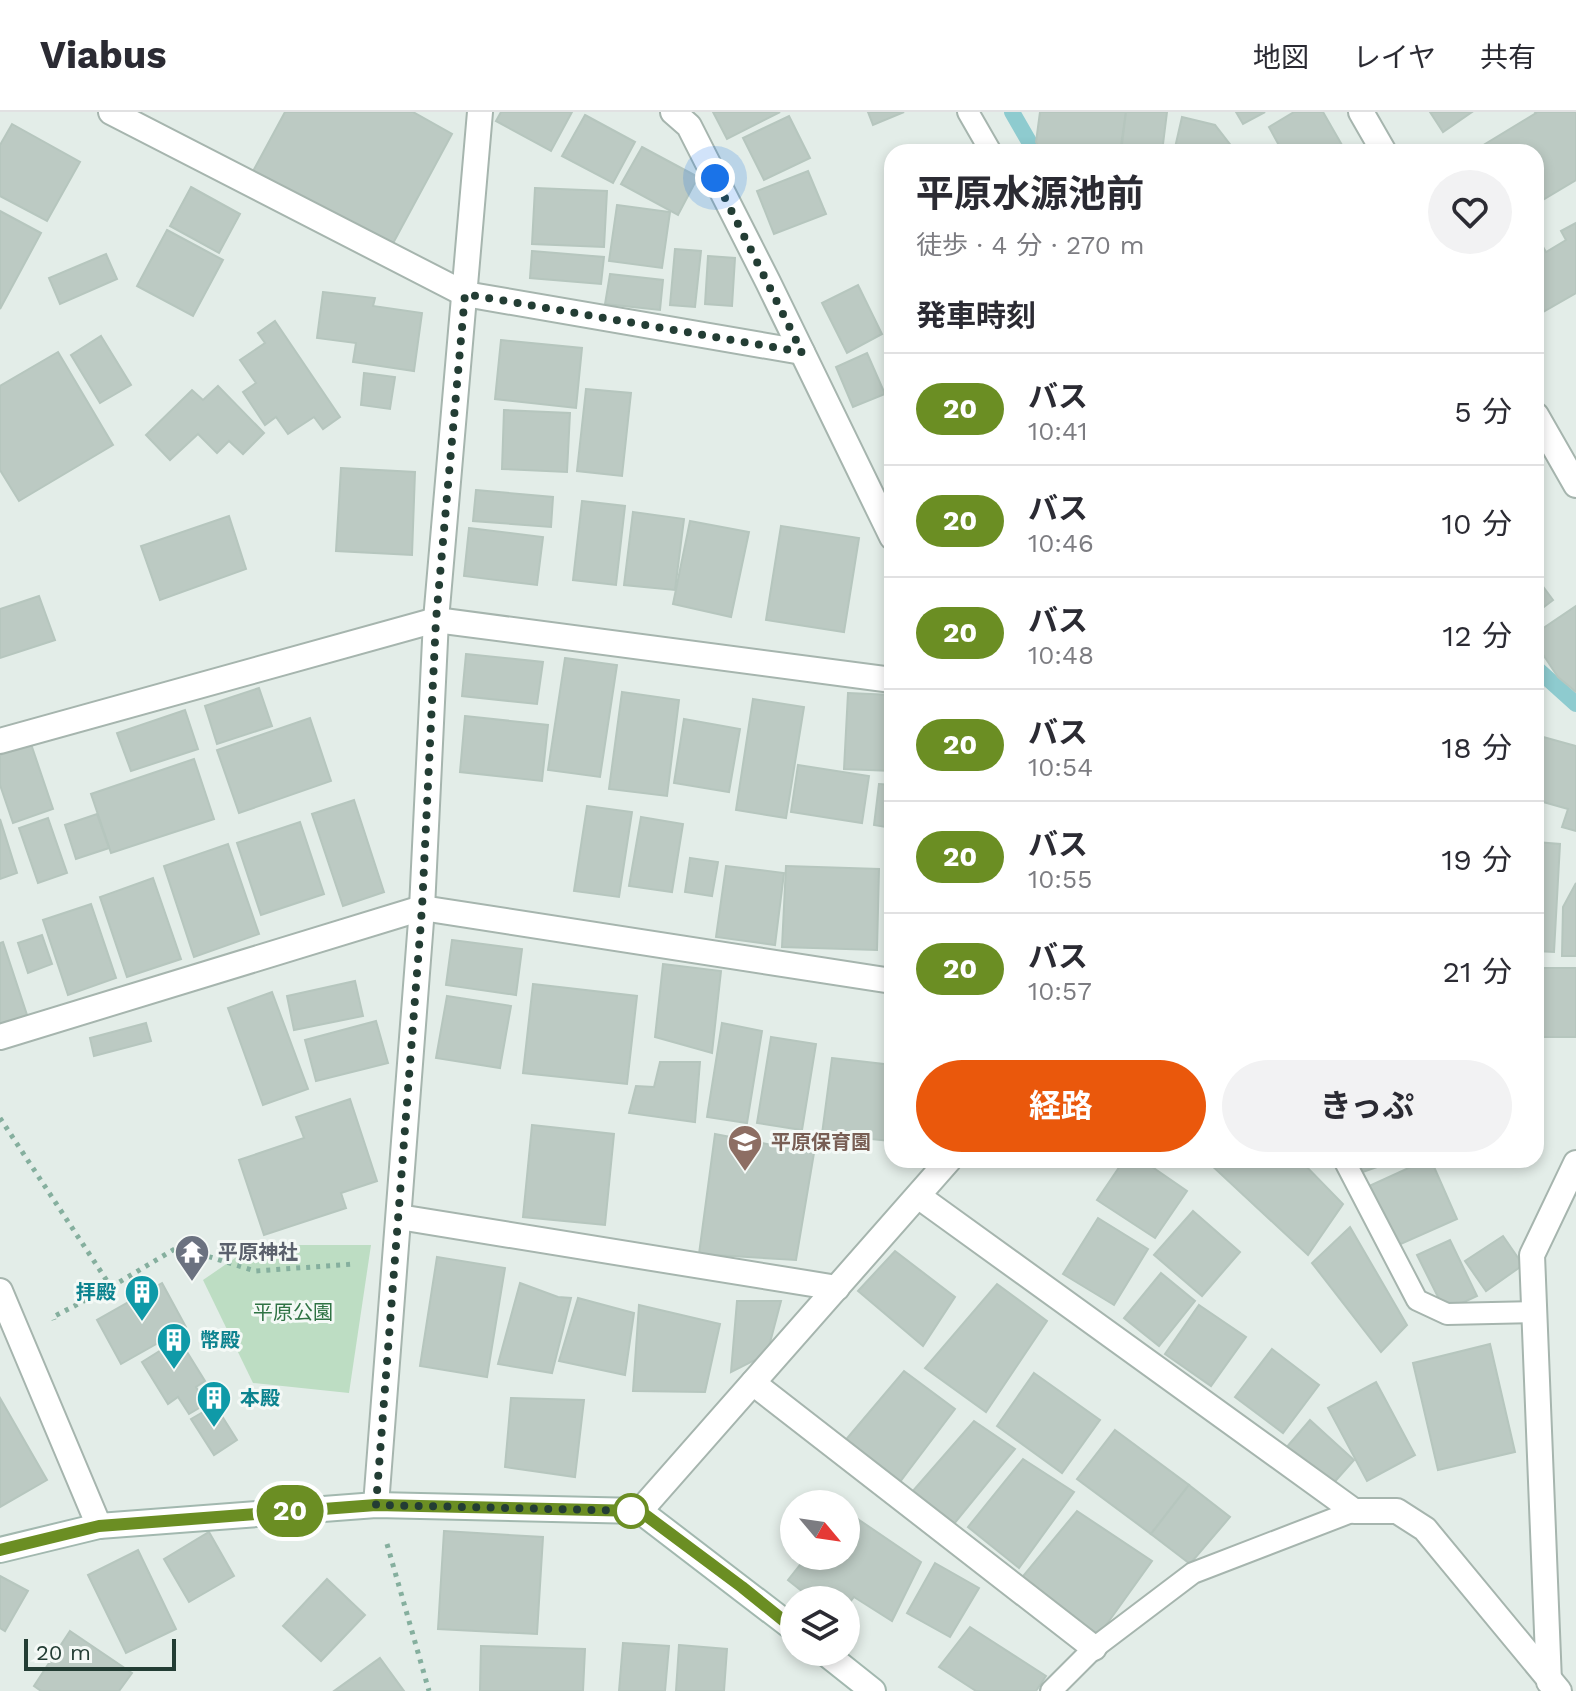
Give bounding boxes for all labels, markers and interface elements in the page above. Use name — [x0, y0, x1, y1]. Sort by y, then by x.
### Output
text: Viabus — [40, 33, 167, 77]
text: 地図 — [1253, 41, 1309, 74]
text: レイヤ — [1353, 41, 1436, 74]
text: 共有 — [1480, 41, 1536, 74]
your location — [695, 158, 735, 198]
button: heart — [1428, 170, 1512, 254]
text: 平原水源池前 — [916, 172, 1144, 216]
text: 徒歩 · 4 分 · 270 m — [916, 230, 1145, 260]
text: 発車時刻 — [916, 298, 1036, 333]
text: バス — [1028, 379, 1088, 414]
text: 20 — [943, 392, 977, 425]
text: 5 分 — [1454, 394, 1512, 429]
text: 10:41 — [1028, 416, 1088, 446]
text: バス — [1028, 491, 1088, 526]
text: 20 — [943, 504, 977, 537]
text: 10 分 — [1441, 506, 1512, 541]
text: 10:46 — [1028, 528, 1094, 558]
text: バス — [1028, 603, 1088, 638]
text: 20 — [943, 616, 977, 649]
text: 12 分 — [1443, 618, 1512, 653]
text: 10:48 — [1028, 640, 1094, 670]
text: バス — [1028, 715, 1088, 750]
text: 20 — [943, 728, 977, 761]
text: 18 分 — [1442, 730, 1512, 765]
text: 10:54 — [1028, 752, 1093, 782]
text: バス — [1028, 827, 1088, 862]
text: 20 — [943, 840, 977, 873]
text: 19 分 — [1442, 842, 1512, 877]
text: 10:55 — [1028, 864, 1092, 894]
text: バス — [1028, 939, 1088, 974]
text: 20 — [943, 952, 977, 985]
text: 21 分 — [1443, 954, 1512, 989]
text: 10:57 — [1028, 976, 1092, 1006]
button: 経路 — [916, 1060, 1206, 1152]
button: きっぷ — [1222, 1060, 1512, 1152]
school or university icon: 平原保育園 — [726, 1123, 764, 1173]
place label: 平原保育園 — [771, 1130, 871, 1154]
temple icon: 平原神社 — [173, 1233, 211, 1283]
place label: 平原神社 — [218, 1240, 298, 1264]
building icon: 拝殿 — [123, 1273, 161, 1323]
place label: 拝殿 — [76, 1280, 116, 1304]
park label: 平原公園 — [253, 1300, 333, 1324]
building icon: 幣殿 — [155, 1321, 193, 1371]
place label: 幣殿 — [200, 1328, 240, 1352]
building icon: 本殿 — [195, 1379, 233, 1429]
place label: 本殿 — [240, 1386, 280, 1410]
line badge: 20 — [254, 1485, 326, 1537]
north arrow — [780, 1490, 860, 1570]
map controls — [780, 1490, 860, 1666]
text: 20 — [273, 1494, 307, 1527]
unlabelled marker — [614, 1494, 648, 1528]
button: layers — [780, 1586, 860, 1666]
scale bar — [24, 1635, 176, 1671]
text: 20 m — [36, 1640, 91, 1665]

